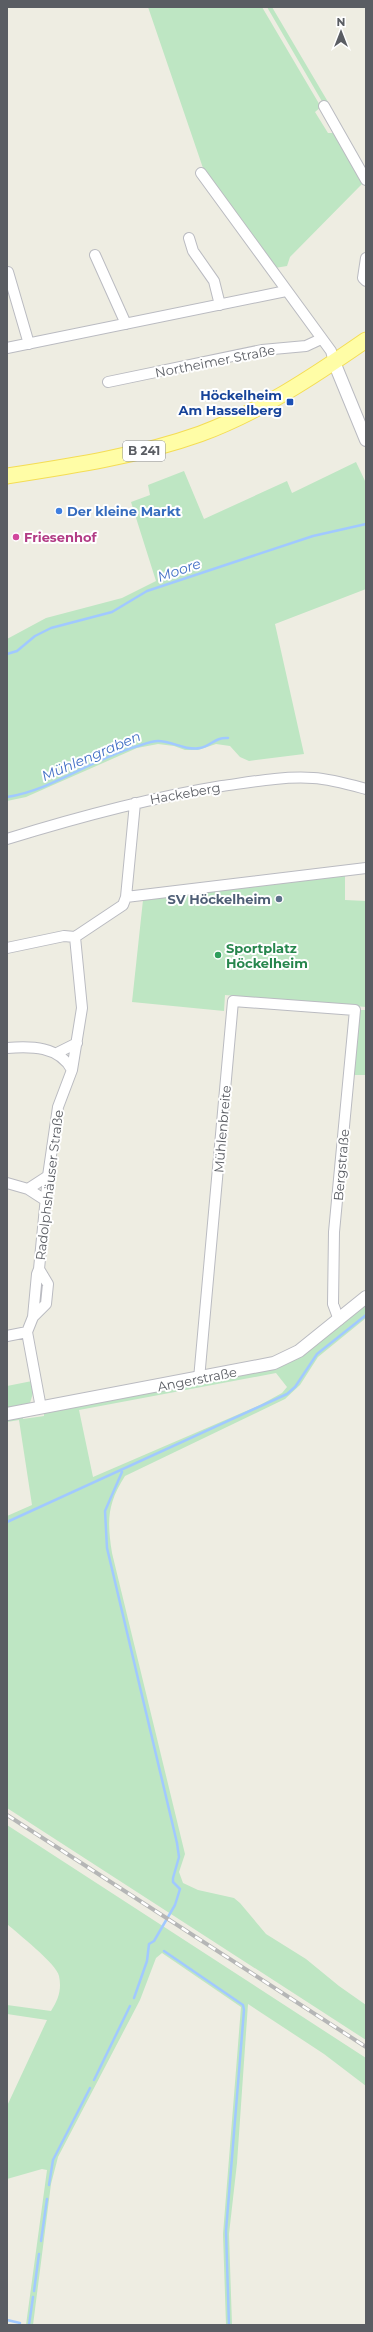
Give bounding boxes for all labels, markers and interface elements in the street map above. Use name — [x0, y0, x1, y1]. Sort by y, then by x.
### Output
north arrow — [321, 12, 361, 52]
text: N — [337, 15, 345, 29]
street label: Northeimer Straße — [154, 341, 277, 380]
place label: Höckelheim Am Hasselberg — [178, 387, 282, 418]
marker: Höckelheim Am Hasselberg — [285, 397, 295, 407]
road number: B 241 — [123, 441, 165, 461]
place label: Der kleine Markt — [67, 503, 181, 519]
marker: Der kleine Markt — [54, 506, 64, 516]
place label: Friesenhof — [24, 529, 97, 545]
marker: Friesenhof — [11, 532, 21, 542]
water label: Moore — [155, 554, 203, 586]
water label: Mühlengraben — [39, 727, 143, 785]
street label: Hackeberg — [148, 779, 222, 807]
place label: SV Höckelheim — [168, 891, 271, 907]
marker: SV Höckelheim — [274, 894, 284, 904]
place label: Sportplatz Höckelheim — [226, 940, 308, 971]
marker: Sportplatz Höckelheim — [213, 950, 223, 960]
street label: Mühlenbreite — [210, 1084, 234, 1174]
street label: Radolphshäuser Straße — [32, 1109, 66, 1261]
street label: Bergstraße — [330, 1128, 352, 1202]
street label: Angerstraße — [156, 1363, 238, 1395]

